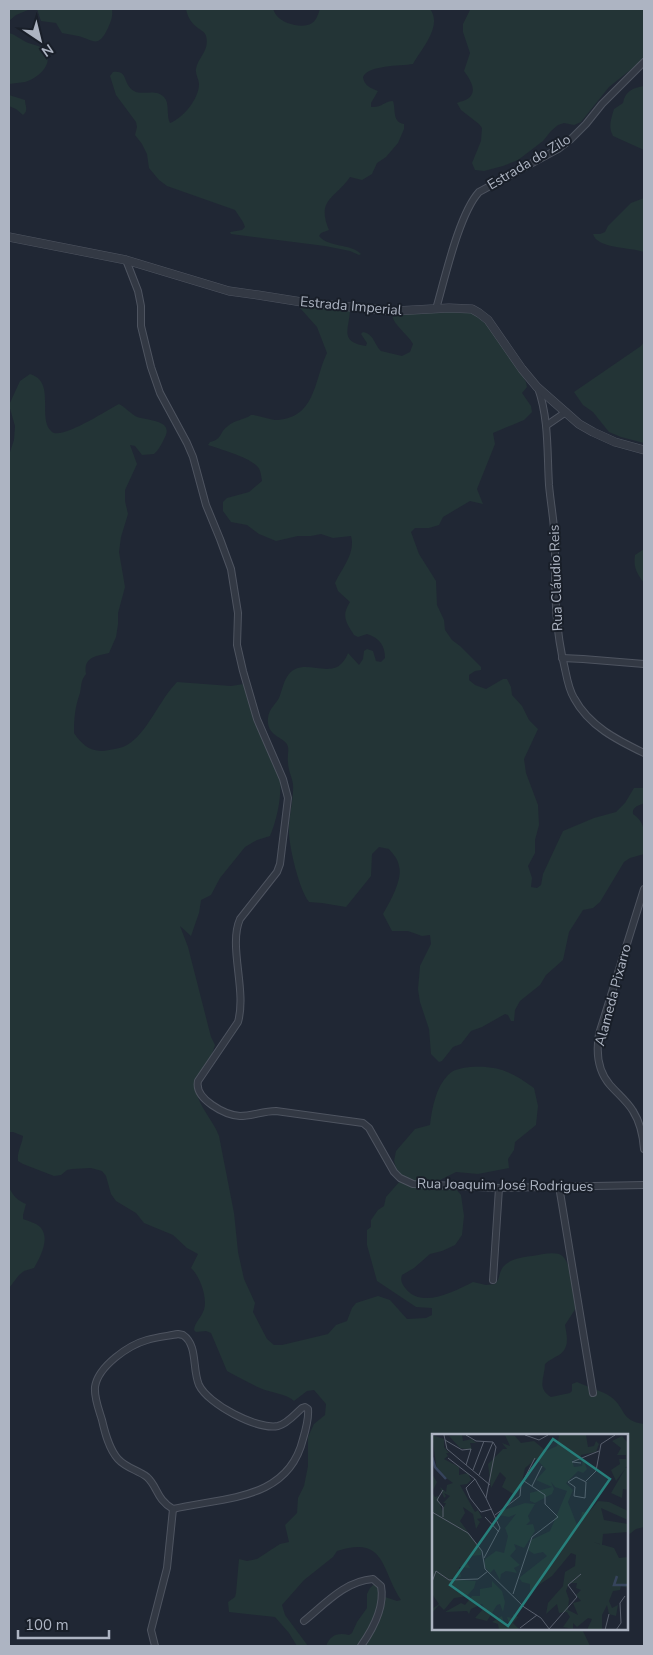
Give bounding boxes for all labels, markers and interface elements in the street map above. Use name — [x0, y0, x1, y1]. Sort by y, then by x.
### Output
north arrow — [15, 15, 65, 65]
text: N — [37, 39, 57, 61]
street label: Estrada do Zilo — [484, 130, 574, 194]
street label: Estrada Imperial — [299, 292, 404, 320]
street label: Rua Cláudio Reis — [545, 524, 567, 632]
street label: Alameda Pixarro — [590, 942, 636, 1048]
street label: Rua Joaquim José Rodrigues — [417, 1174, 594, 1196]
inset map — [432, 1434, 628, 1630]
scale bar — [18, 1608, 109, 1640]
text: 100 m — [25, 1615, 69, 1635]

